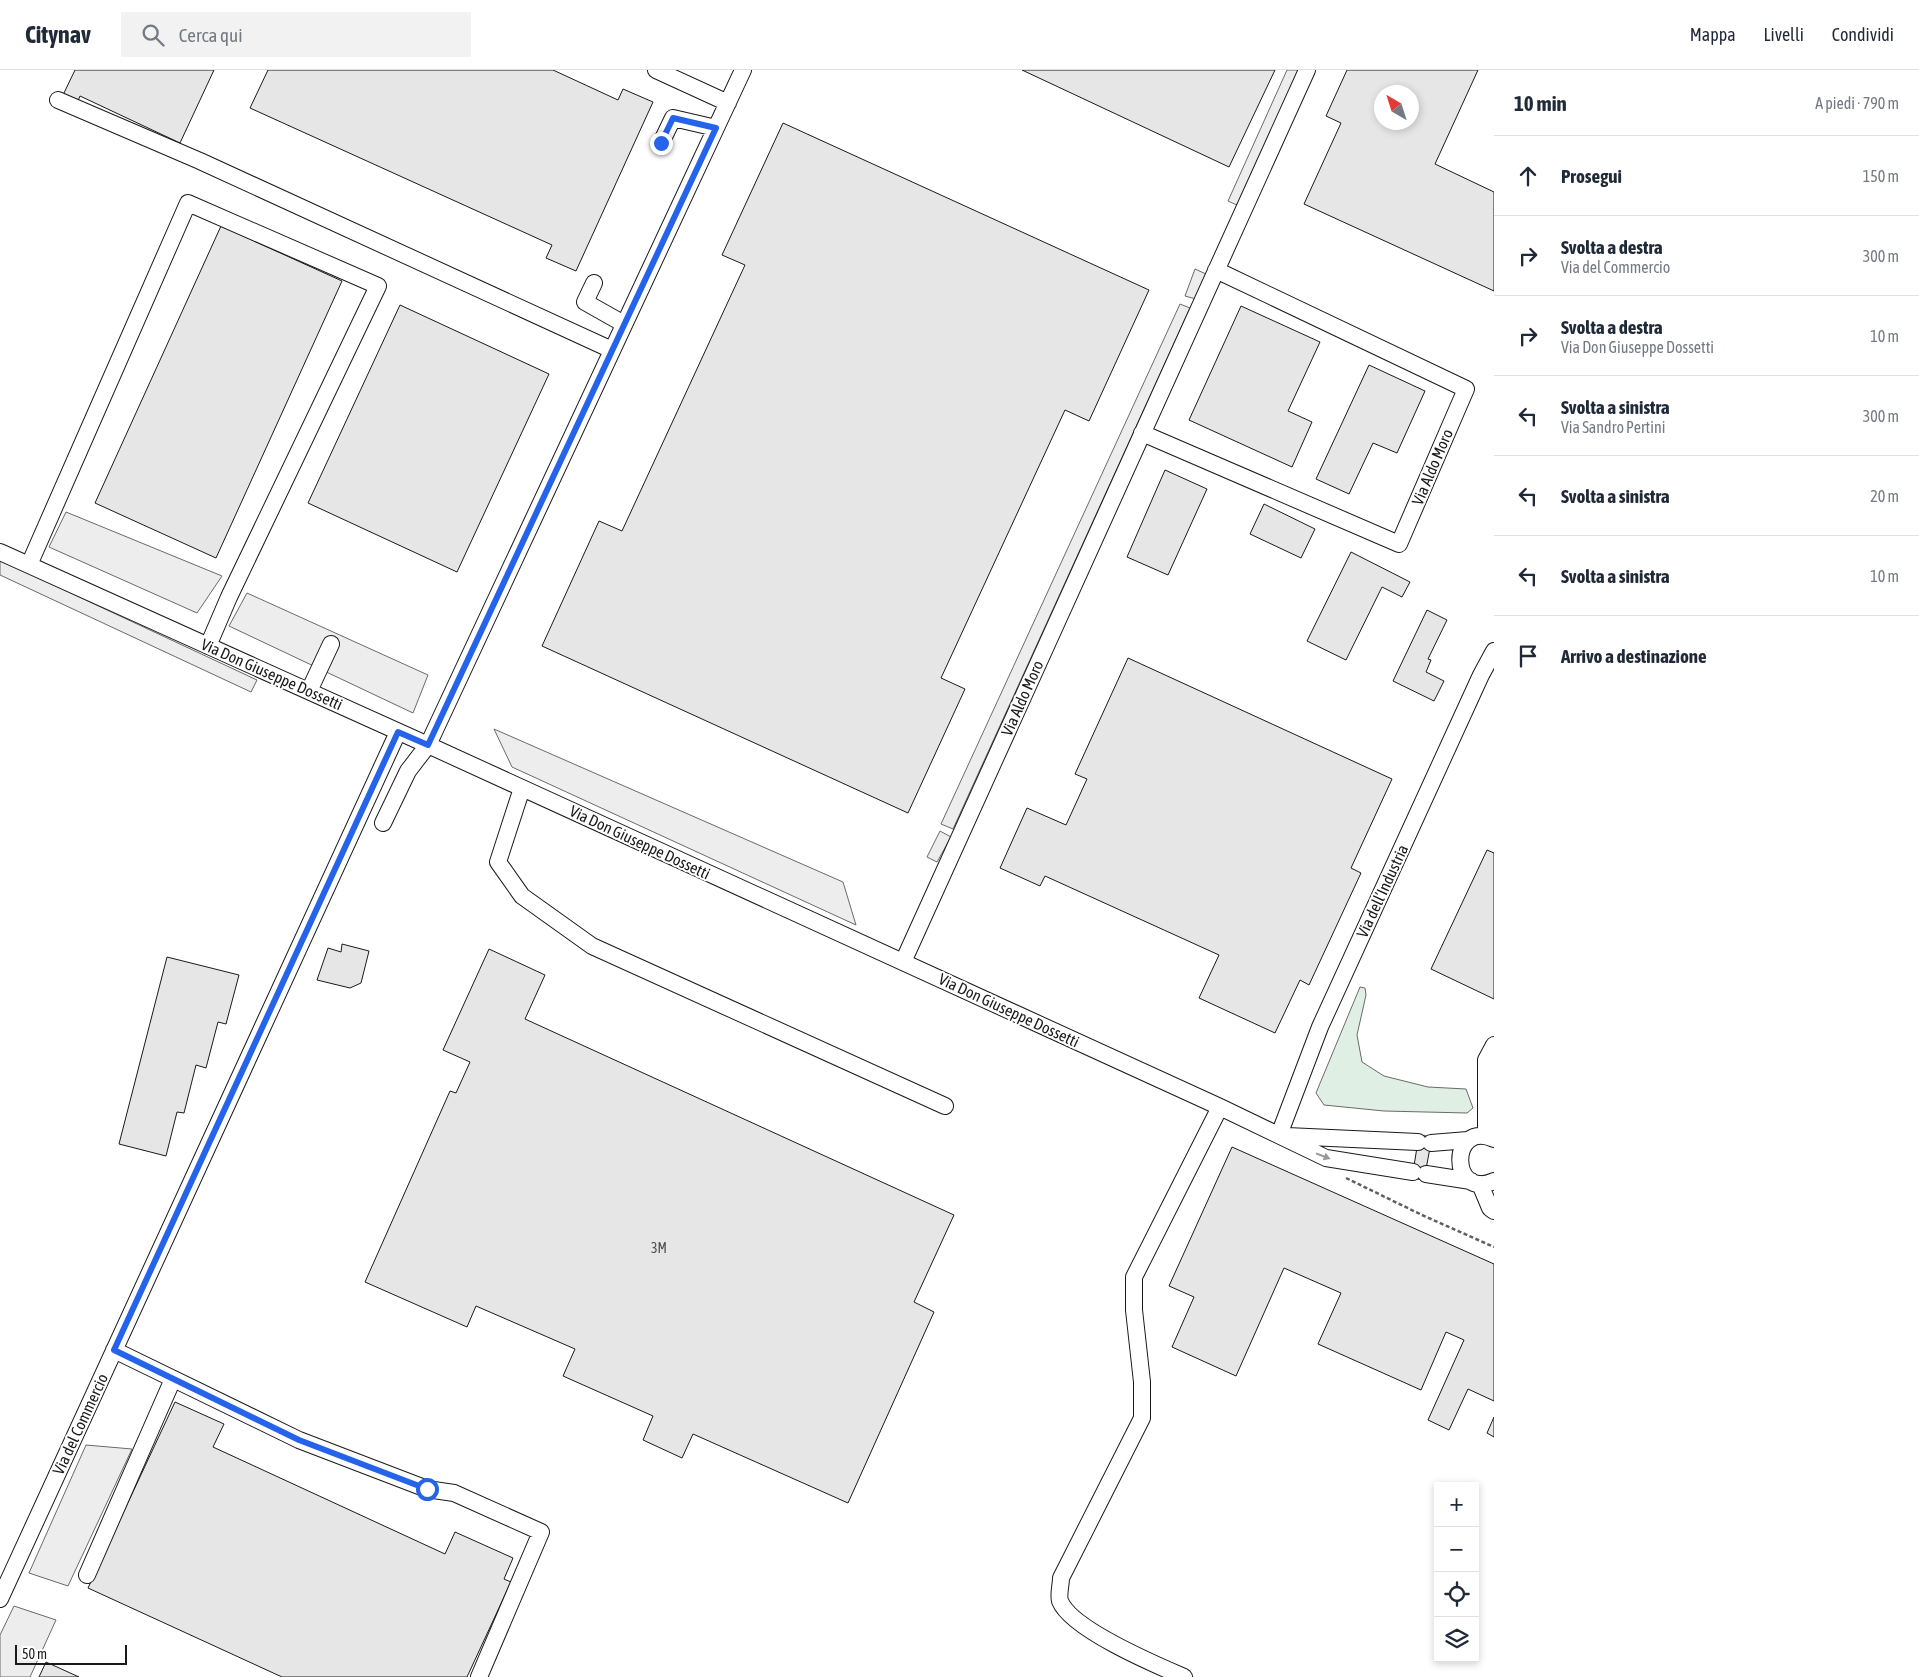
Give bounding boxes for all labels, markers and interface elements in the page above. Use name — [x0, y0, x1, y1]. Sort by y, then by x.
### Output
search box — [121, 12, 471, 57]
text: Citynav — [25, 21, 91, 48]
icon: search — [139, 21, 167, 49]
text: Cerca qui — [179, 24, 243, 46]
text: Mappa — [1690, 24, 1736, 45]
text: Livelli — [1764, 24, 1804, 45]
text: Condividi — [1832, 24, 1894, 45]
north arrow — [1374, 85, 1419, 130]
text: 10 min — [1514, 91, 1567, 115]
text: A piedi · 790 m — [1815, 94, 1899, 112]
route end — [650, 132, 673, 155]
icon: ahead — [1514, 162, 1542, 190]
text: Prosegui — [1561, 165, 1622, 187]
text: 150 m — [1863, 167, 1899, 185]
text: Svolta a destra — [1561, 236, 1663, 258]
icon: right — [1514, 242, 1542, 270]
text: 300 m — [1863, 247, 1899, 265]
text: Via del Commercio — [1561, 258, 1670, 276]
text: Svolta a destra — [1561, 316, 1663, 338]
icon: right — [1514, 322, 1542, 350]
text: 10 m — [1870, 327, 1899, 345]
text: Via Don Giuseppe Dossetti — [1561, 338, 1714, 356]
text: Svolta a sinistra — [1561, 396, 1670, 418]
icon: left — [1514, 402, 1542, 430]
text: 300 m — [1863, 407, 1899, 425]
text: Via Sandro Pertini — [1561, 418, 1665, 436]
street label: Via Aldo Moro — [1408, 426, 1456, 508]
icon: left — [1514, 482, 1542, 510]
text: Svolta a sinistra — [1561, 485, 1670, 507]
text: 20 m — [1870, 487, 1899, 505]
icon: left — [1514, 562, 1542, 590]
text: Svolta a sinistra — [1561, 565, 1670, 587]
text: 10 m — [1870, 567, 1899, 585]
street label: Via Don Giuseppe Dossetti — [198, 635, 346, 714]
icon: arrive — [1514, 642, 1542, 670]
text: Arrivo a destinazione — [1561, 645, 1707, 667]
street label: Via Aldo Moro — [997, 657, 1047, 739]
street label: Via Don Giuseppe Dossetti — [566, 802, 713, 883]
street label: Via dell’Industria — [1353, 842, 1411, 940]
street label: Via Don Giuseppe Dossetti — [935, 970, 1082, 1051]
one-way arrow — [1316, 1152, 1331, 1160]
house number: 3M — [651, 1240, 667, 1256]
street label: Via del Commercio — [49, 1371, 111, 1477]
route start — [416, 1478, 439, 1501]
map controls — [1434, 1482, 1479, 1662]
button: + — [1434, 1482, 1479, 1527]
button: − — [1434, 1527, 1479, 1572]
button: locate — [1434, 1572, 1479, 1617]
button: layers — [1434, 1617, 1479, 1662]
scale bar — [15, 1642, 128, 1665]
text: 50 m — [22, 1646, 47, 1662]

